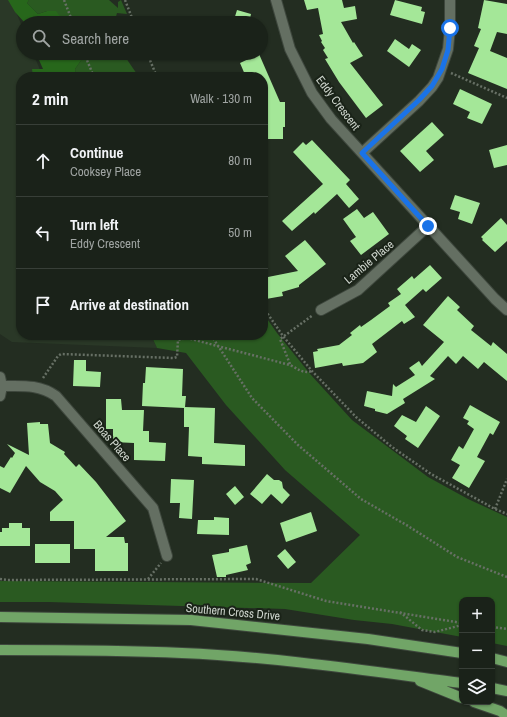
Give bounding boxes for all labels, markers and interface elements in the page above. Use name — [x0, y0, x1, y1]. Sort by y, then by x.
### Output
search box — [16, 16, 268, 60]
route start — [441, 19, 459, 37]
icon: search — [30, 27, 52, 49]
text: Search here — [62, 28, 129, 49]
street label: Eddy Crescent — [312, 72, 364, 134]
text: 2 min — [32, 87, 68, 110]
text: Walk · 130 m — [190, 90, 252, 107]
text: Continue — [70, 142, 123, 163]
icon: ahead — [32, 150, 54, 172]
text: 80 m — [228, 152, 252, 169]
text: Cooksey Place — [70, 163, 141, 180]
text: Turn left — [70, 214, 118, 235]
route end — [419, 217, 437, 235]
icon: left — [32, 222, 54, 244]
text: 50 m — [228, 224, 252, 241]
text: Eddy Crescent — [70, 235, 140, 252]
street label: Lambie Place — [341, 237, 397, 287]
icon: arrive — [32, 294, 54, 316]
text: Arrive at destination — [70, 294, 189, 315]
street label: Boas Place — [90, 417, 134, 465]
map controls — [459, 597, 495, 705]
button: + — [459, 597, 495, 633]
street label: Southern Cross Drive — [185, 600, 281, 624]
button: − — [459, 633, 495, 669]
button: layers — [459, 669, 495, 705]

